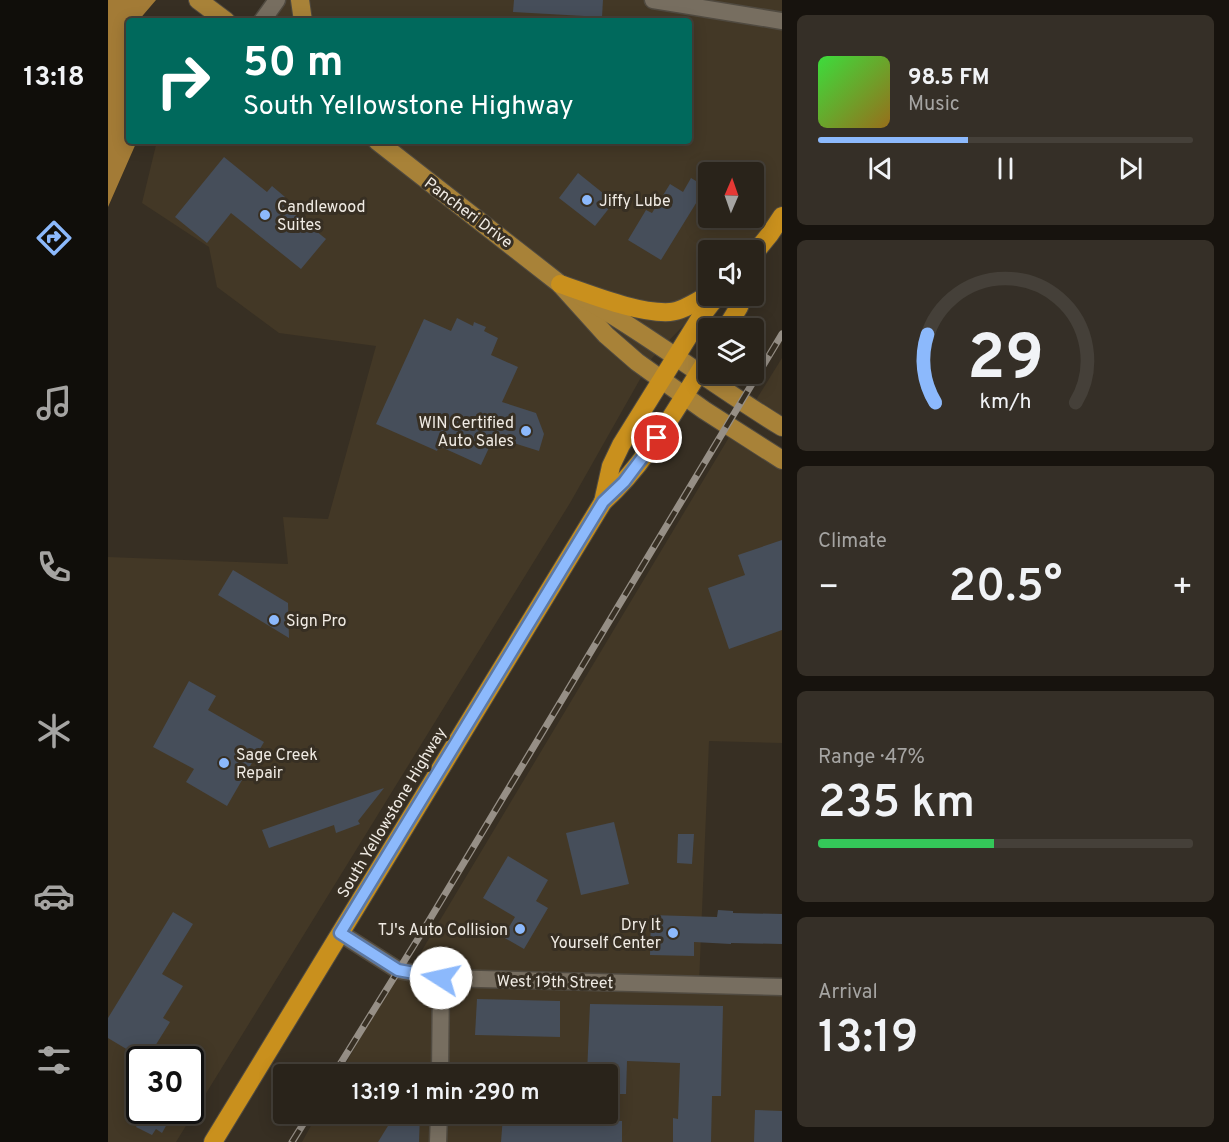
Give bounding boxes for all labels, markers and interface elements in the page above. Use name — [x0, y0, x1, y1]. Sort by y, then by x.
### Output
text: 50 m — [243, 38, 344, 91]
icon: right — [144, 42, 222, 120]
text: 13:18 — [23, 61, 85, 95]
text: 98.5 FM — [908, 65, 990, 92]
text: South Yellowstone Highway — [243, 90, 574, 124]
text: Music — [908, 92, 960, 118]
icon: previous — [864, 152, 897, 185]
icon: pause — [989, 152, 1022, 185]
icon: next — [1114, 152, 1147, 185]
north arrow — [698, 162, 764, 228]
map controls — [698, 162, 764, 384]
street label: Pancheri Drive — [420, 174, 516, 253]
place label: Jiffy Lube — [599, 192, 671, 212]
marker: Jiffy Lube — [580, 193, 594, 207]
place label: Candlewood Suites — [277, 198, 366, 236]
marker: Candlewood Suites — [258, 208, 272, 222]
icon: directions — [33, 217, 75, 259]
button: sound — [698, 240, 764, 306]
button: layers — [698, 318, 764, 384]
text: 29 — [967, 322, 1044, 401]
icon: music — [33, 382, 75, 424]
text: km/h — [979, 389, 1032, 416]
pin — [631, 412, 682, 463]
place label: WIN Certified Auto Sales — [418, 414, 514, 452]
icon: arrive — [640, 421, 673, 454]
marker: WIN Certified Auto Sales — [519, 424, 533, 438]
text: Climate — [818, 529, 887, 555]
icon: phone — [33, 546, 75, 588]
text: 20.5° — [949, 560, 1062, 617]
text: − — [818, 568, 839, 610]
text: + — [1172, 568, 1193, 610]
place label: Sign Pro — [286, 612, 346, 632]
marker: Sign Pro — [267, 613, 281, 627]
icon: climate — [33, 710, 75, 752]
street label: South Yellowstone Highway — [334, 724, 452, 902]
text: Range · 47% — [818, 745, 925, 771]
place label: Sage Creek Repair — [236, 746, 318, 784]
marker: Sage Creek Repair — [217, 756, 231, 770]
text: 235 km — [818, 776, 975, 833]
icon: car — [33, 875, 75, 917]
place label: Dry It Yourself Center — [550, 916, 661, 954]
place label: TJ's Auto Collision — [378, 921, 508, 941]
marker: TJ's Auto Collision — [513, 922, 527, 936]
marker: Dry It Yourself Center — [666, 926, 680, 940]
position arrow — [409, 946, 473, 1010]
street label: West 19th Street — [496, 972, 614, 994]
text: Arrival — [818, 980, 878, 1006]
text: 13:19 — [818, 1011, 918, 1068]
icon: filters — [33, 1039, 75, 1081]
speed limit sign: 30 — [126, 1046, 204, 1124]
text: 13:19 · 1 min · 290 m — [351, 1080, 540, 1107]

